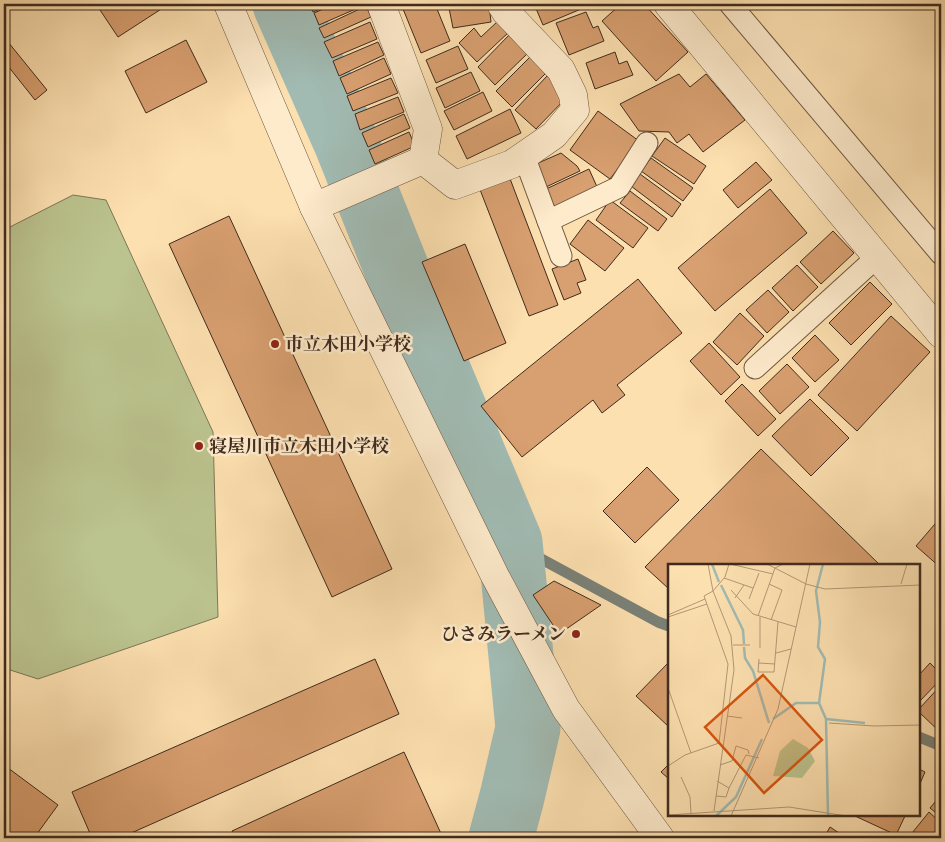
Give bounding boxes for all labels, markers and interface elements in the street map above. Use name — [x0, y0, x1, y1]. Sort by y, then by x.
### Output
place label: 市立木田小学校 — [285, 332, 411, 357]
marker: 市立木田小学校 — [269, 338, 281, 350]
place label: 寝屋川市立木田小学校 — [209, 434, 389, 459]
marker: 寝屋川市立木田小学校 — [193, 440, 205, 452]
inset map — [668, 564, 920, 817]
place label: ひさみラーメン — [441, 622, 566, 647]
marker: ひさみラーメン — [570, 628, 582, 640]

